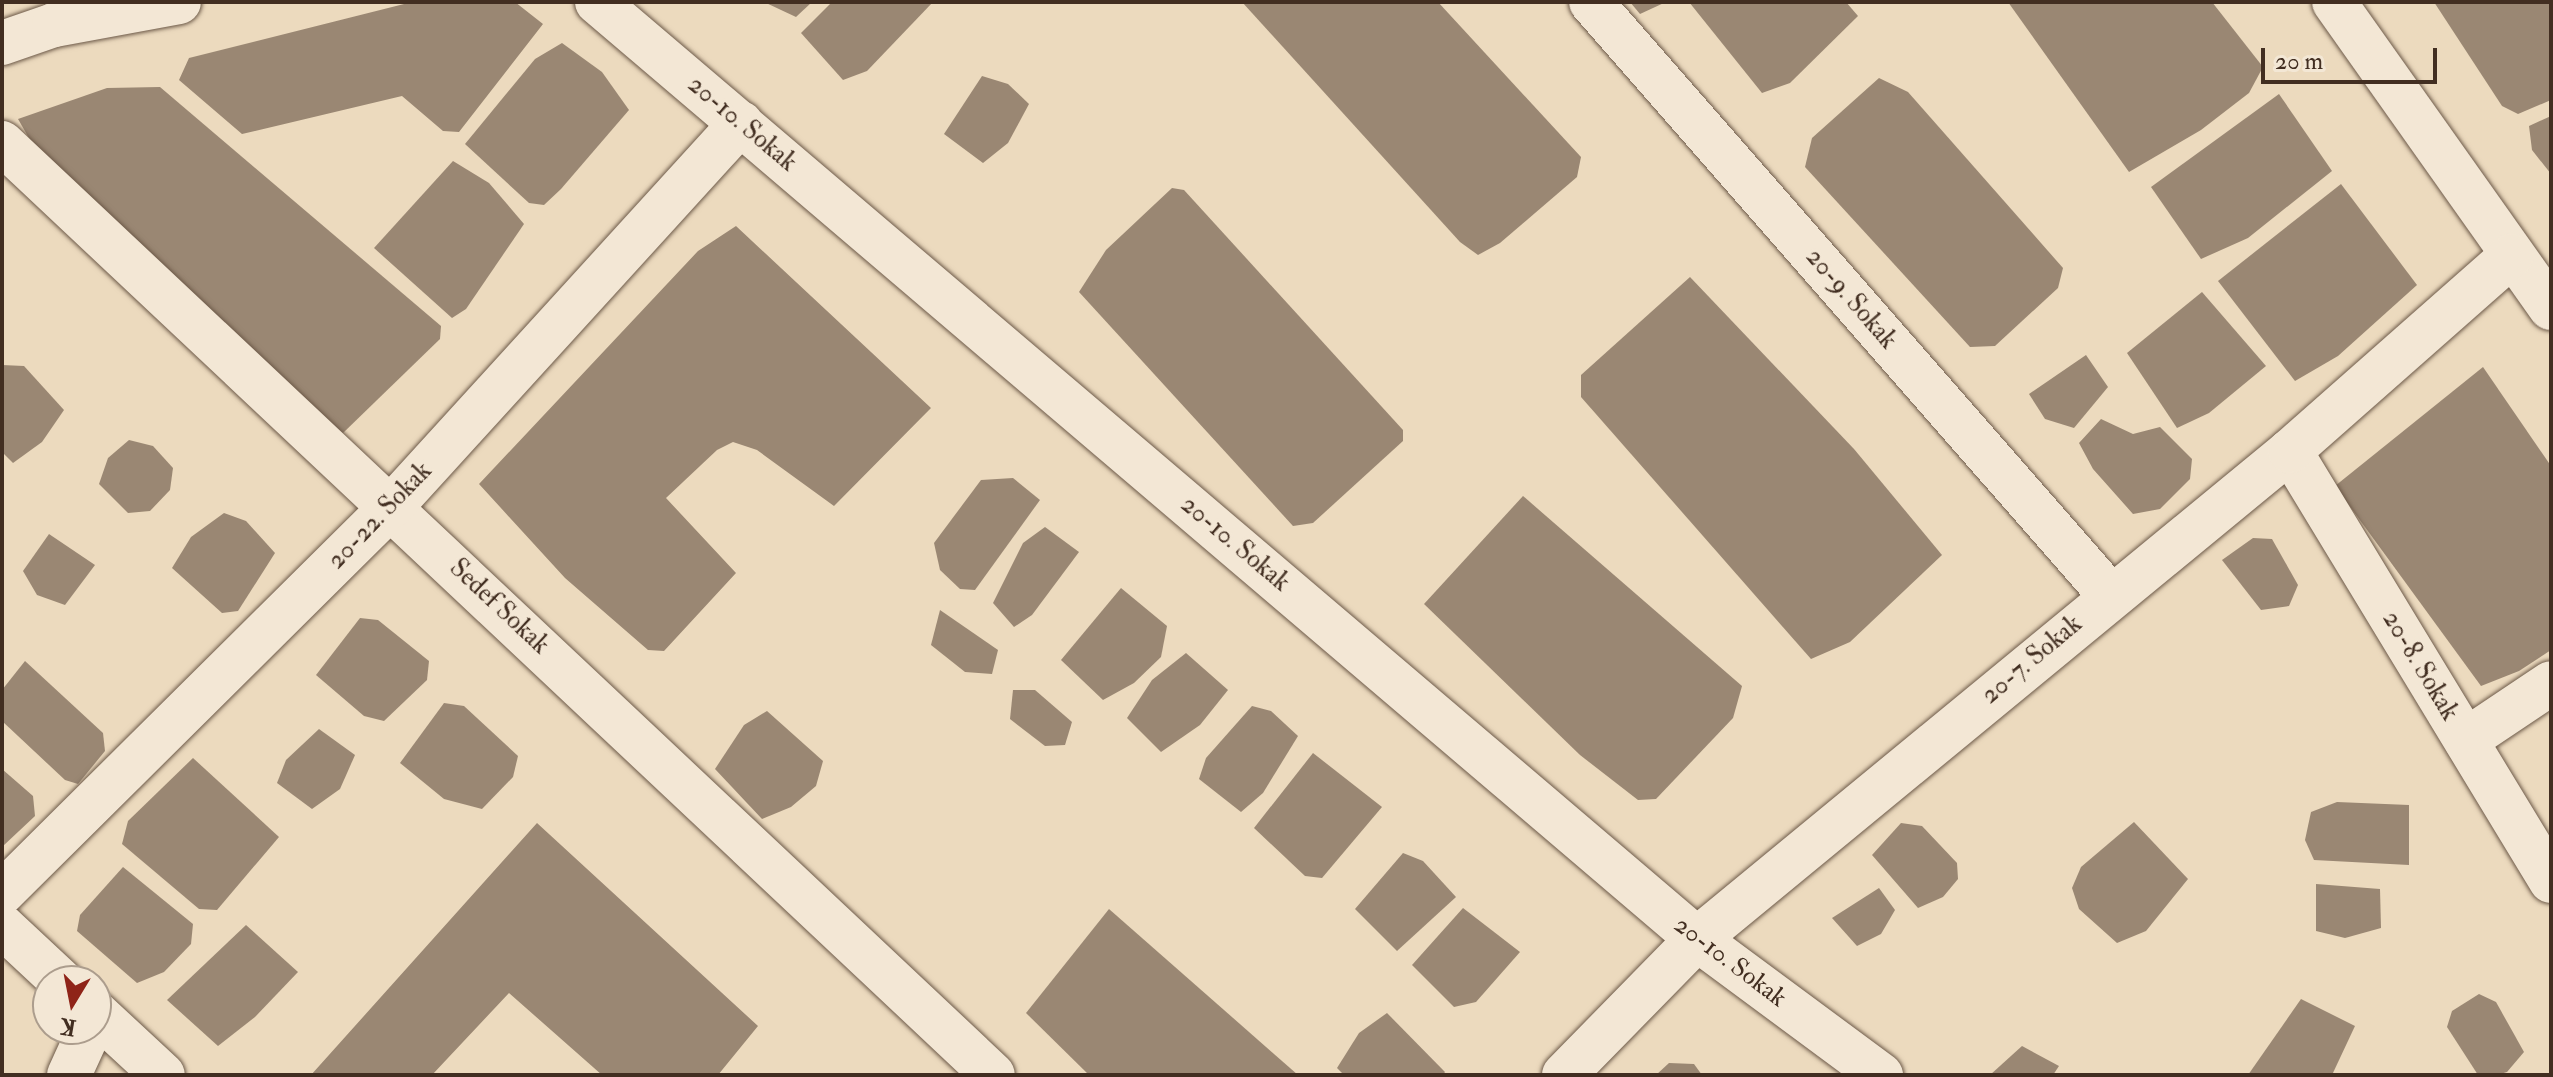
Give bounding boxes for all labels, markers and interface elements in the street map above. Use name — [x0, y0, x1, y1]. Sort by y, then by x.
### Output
scale bar — [2265, 32, 2441, 82]
text: 20 m — [2275, 46, 2323, 77]
street label: 20-10. Sokak — [681, 69, 803, 179]
street label: 20-9. Sokak — [1799, 242, 1903, 356]
street label: 20-22. Sokak — [321, 456, 439, 576]
street label: 20-10. Sokak — [1174, 489, 1296, 599]
street label: Sedef Sokak — [443, 553, 555, 661]
street label: 20-8. Sokak — [2375, 605, 2465, 727]
street label: 20-7. Sokak — [1975, 609, 2089, 711]
street label: 20-10. Sokak — [1668, 910, 1792, 1014]
north arrow — [32, 965, 112, 1045]
text: K — [58, 1012, 78, 1042]

